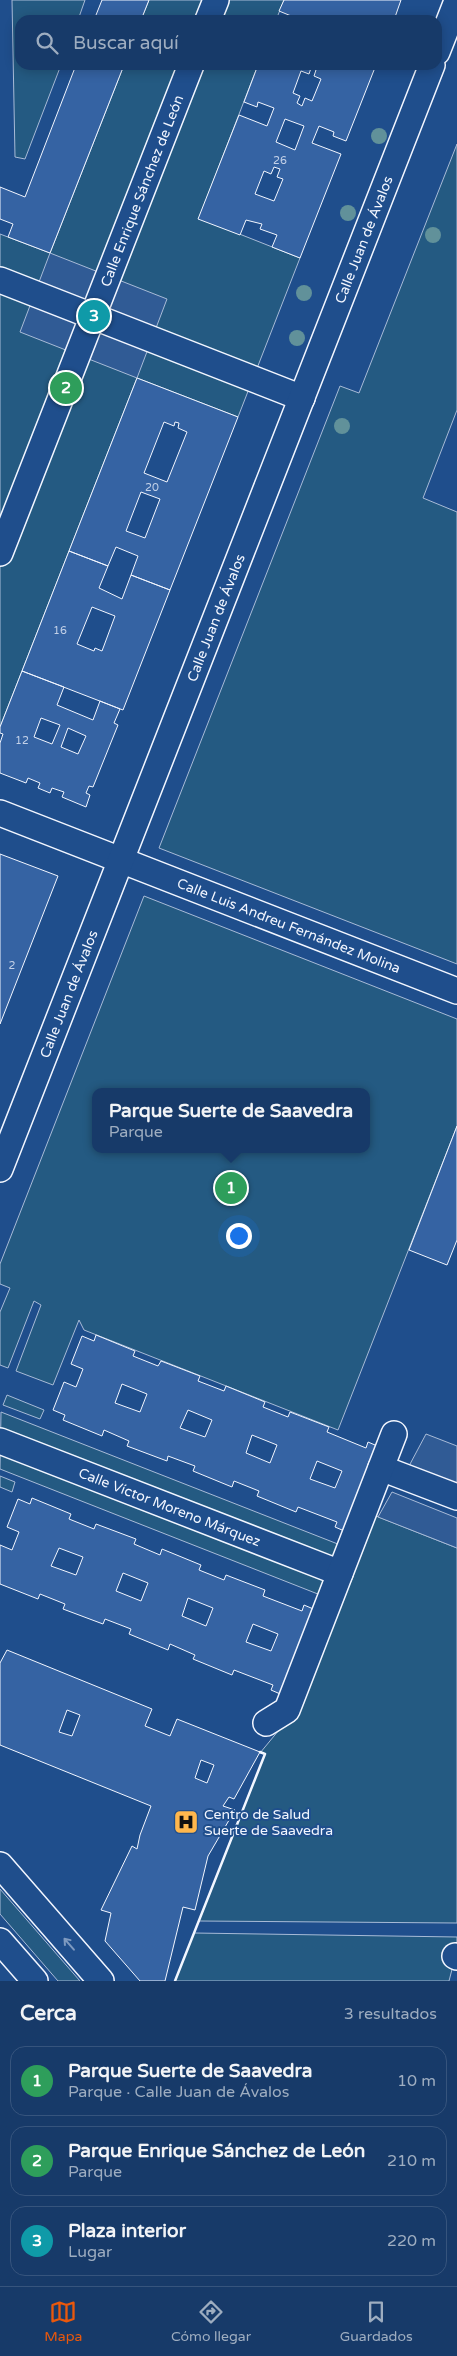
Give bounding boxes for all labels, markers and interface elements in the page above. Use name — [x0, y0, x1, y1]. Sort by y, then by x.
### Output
search box — [15, 15, 442, 70]
icon: search — [33, 29, 61, 57]
text: Buscar aquí — [73, 32, 179, 54]
street label: Calle Enrique Sánchez de León — [97, 92, 187, 289]
house number: 26 — [273, 154, 287, 167]
street label: Calle Juan de Ávalos — [331, 173, 396, 306]
pin: 3 — [78, 297, 110, 335]
pin: 2 — [50, 369, 82, 407]
house number: 20 — [145, 481, 159, 494]
street label: Calle Juan de Ávalos — [183, 551, 248, 684]
house number: 16 — [53, 624, 67, 637]
house number: 12 — [15, 734, 29, 747]
street label: Calle Luis Andreu Fernández Molina — [175, 874, 403, 977]
street label: Calle Juan de Ávalos — [36, 927, 101, 1060]
house number: 2 — [9, 959, 16, 972]
popup — [92, 1088, 370, 1153]
text: Parque Suerte de Saavedra — [109, 1100, 353, 1122]
text: Parque — [109, 1122, 163, 1142]
pin: 1 — [215, 1169, 247, 1207]
your location — [226, 1223, 252, 1249]
street label: Calle Víctor Moreno Márquez — [76, 1464, 263, 1550]
place label: Centro de Salud Suerte de Saavedra — [204, 1806, 333, 1839]
hospital icon: Centro de Salud Suerte de Saavedra — [173, 1809, 199, 1835]
one-way arrow — [63, 1938, 75, 1951]
text: Cerca — [20, 2001, 77, 2026]
text: 3 resultados — [344, 2004, 437, 2024]
text: Parque Suerte de Saavedra — [68, 2060, 312, 2082]
text: 1 — [32, 2071, 42, 2091]
text: 10 m — [397, 2071, 436, 2091]
text: Parque · Calle Juan de Ávalos — [68, 2082, 289, 2102]
text: Parque Enrique Sánchez de León — [68, 2140, 365, 2162]
text: 2 — [32, 2151, 42, 2171]
text: 210 m — [387, 2151, 436, 2171]
text: Parque — [68, 2162, 122, 2182]
text: Plaza interior — [68, 2220, 186, 2242]
text: 3 — [32, 2231, 42, 2251]
text: 220 m — [387, 2231, 436, 2251]
text: Lugar — [68, 2242, 112, 2262]
tab: Mapa — [44, 2298, 82, 2345]
tab: Cómo llegar — [171, 2298, 251, 2345]
tab: Guardados — [340, 2298, 413, 2345]

